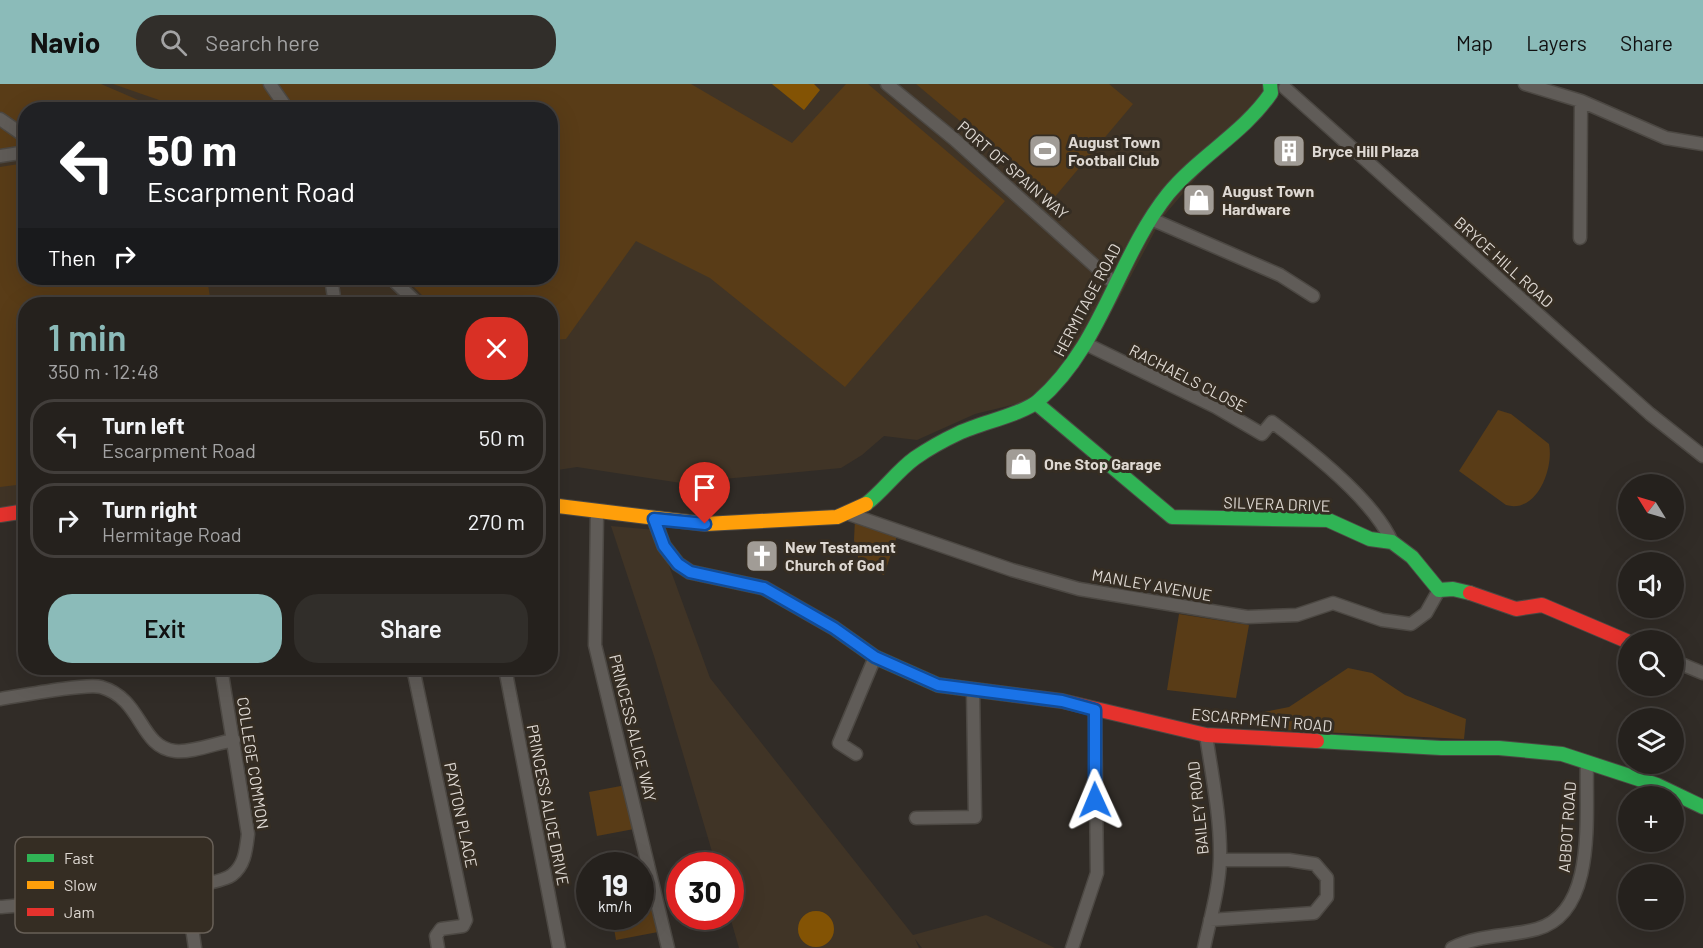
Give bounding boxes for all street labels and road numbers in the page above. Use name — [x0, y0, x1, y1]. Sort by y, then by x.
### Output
street label: PORT OF SPAIN WAY — [954, 116, 1072, 223]
street label: BRYCE HILL ROAD — [1451, 212, 1558, 311]
street label: HERMITAGE ROAD — [1049, 240, 1124, 360]
street label: RACHAELS CLOSE — [1126, 340, 1250, 415]
street label: SILVERA DRIVE — [1223, 492, 1331, 515]
street label: MANLEY AVENUE — [1091, 565, 1214, 604]
street label: PRINCESS ALICE WAY — [606, 652, 661, 804]
street label: COLLEGE COMMON — [234, 695, 273, 830]
street label: ESCARPMENT ROAD — [1191, 704, 1333, 735]
street label: PRINCESS ALICE DRIVE — [524, 723, 573, 887]
street label: PAYTON PLACE — [441, 760, 482, 869]
street label: BAILEY ROAD — [1183, 760, 1212, 856]
street label: ABBOT ROAD — [1554, 781, 1579, 873]

